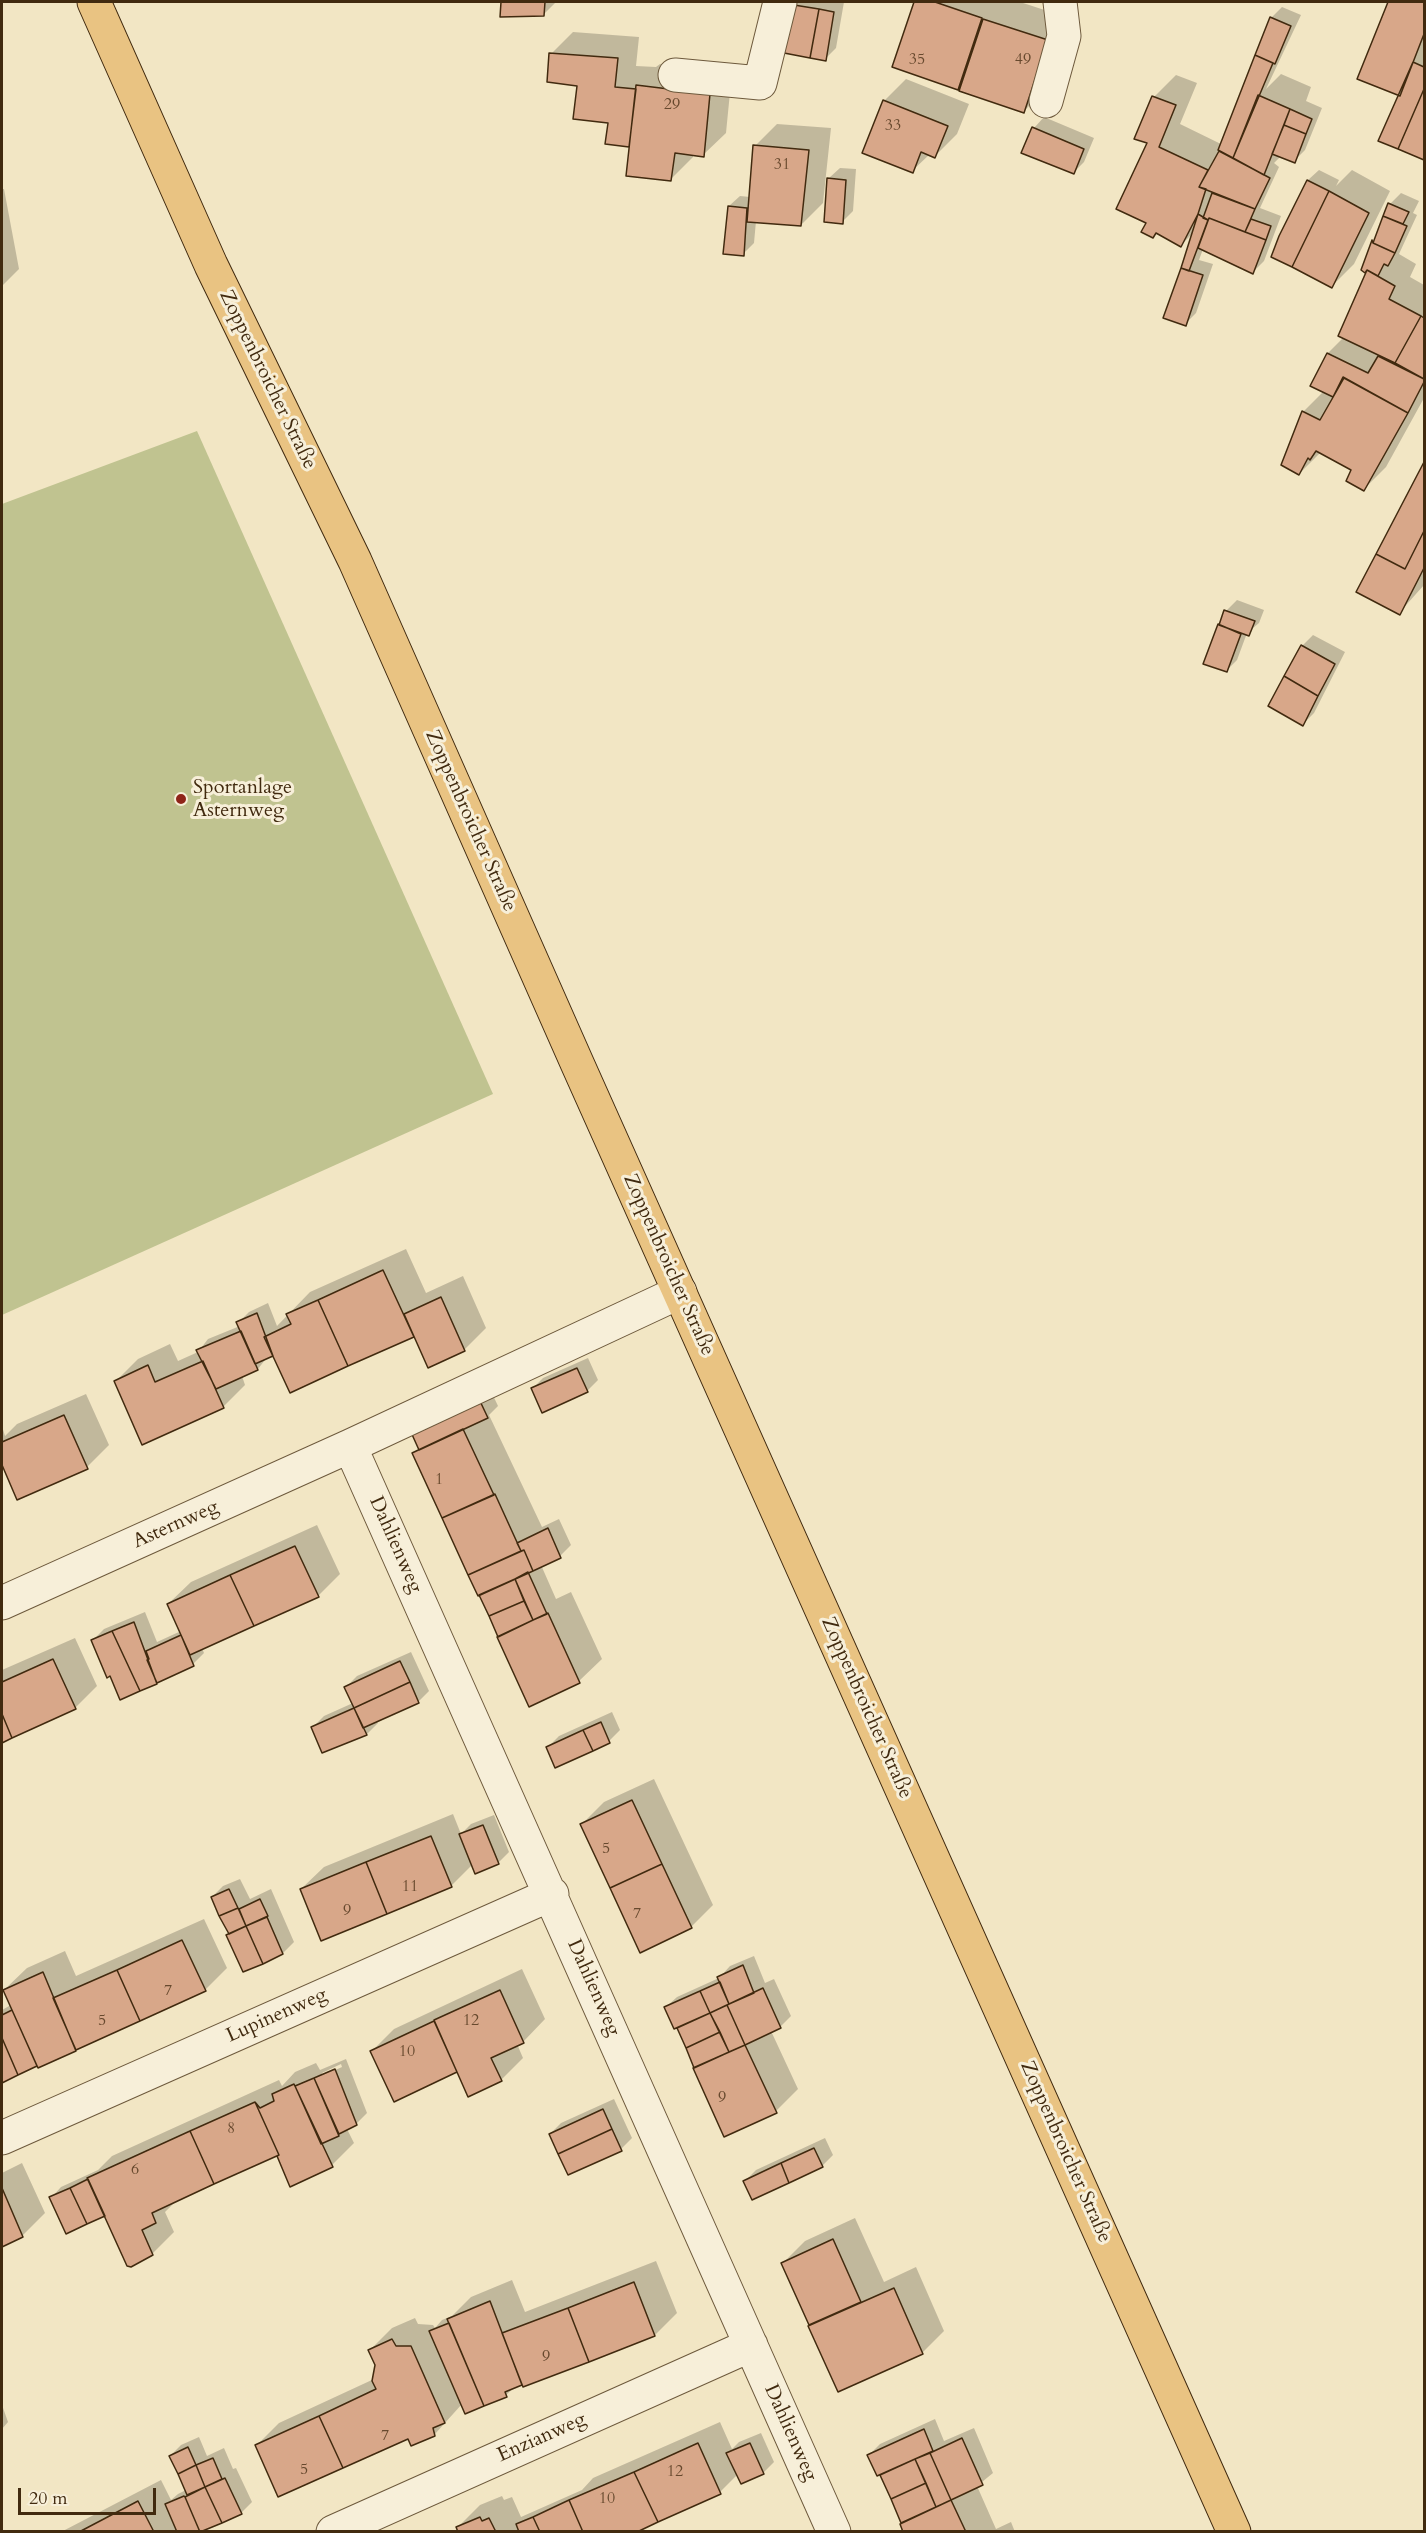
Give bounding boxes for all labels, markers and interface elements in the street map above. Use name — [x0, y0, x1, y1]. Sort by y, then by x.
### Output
house number: 35 — [909, 50, 925, 70]
house number: 49 — [1015, 50, 1031, 70]
house number: 29 — [664, 95, 680, 115]
house number: 33 — [885, 116, 901, 136]
house number: 31 — [774, 155, 790, 175]
street label: Zoppenbroicher Straße — [213, 286, 321, 474]
street label: Zoppenbroicher Straße — [419, 726, 521, 916]
place label: Sportanlage Asternweg — [193, 776, 292, 823]
marker: Sportanlage Asternweg — [174, 792, 188, 806]
street label: Zoppenbroicher Straße — [617, 1170, 719, 1360]
house number: 1 — [435, 1470, 443, 1490]
street label: Dahlienweg — [363, 1493, 427, 1597]
street label: Asternweg — [129, 1495, 223, 1555]
street label: Zoppenbroicher Straße — [815, 1613, 917, 1803]
house number: 5 — [602, 1839, 610, 1859]
house number: 11 — [402, 1877, 418, 1897]
house number: 9 — [343, 1901, 351, 1921]
house number: 7 — [633, 1904, 641, 1924]
street label: Dahlienweg — [561, 1936, 625, 2040]
house number: 7 — [164, 1981, 172, 2001]
street label: Lupinenweg — [223, 1983, 331, 2049]
house number: 5 — [98, 2011, 106, 2031]
house number: 12 — [463, 2011, 479, 2031]
house number: 10 — [399, 2042, 415, 2062]
street label: Zoppenbroicher Straße — [1014, 2057, 1116, 2247]
house number: 9 — [718, 2088, 726, 2108]
house number: 8 — [227, 2119, 235, 2139]
house number: 6 — [131, 2160, 139, 2180]
house number: 9 — [542, 2347, 550, 2367]
street label: Dahlienweg — [758, 2381, 822, 2485]
street label: Enzianweg — [494, 2408, 590, 2468]
house number: 7 — [381, 2426, 389, 2446]
house number: 5 — [300, 2460, 308, 2480]
house number: 12 — [667, 2462, 683, 2482]
scale bar — [21, 2476, 159, 2514]
text: 20 m — [29, 2486, 68, 2511]
house number: 10 — [599, 2489, 615, 2509]

